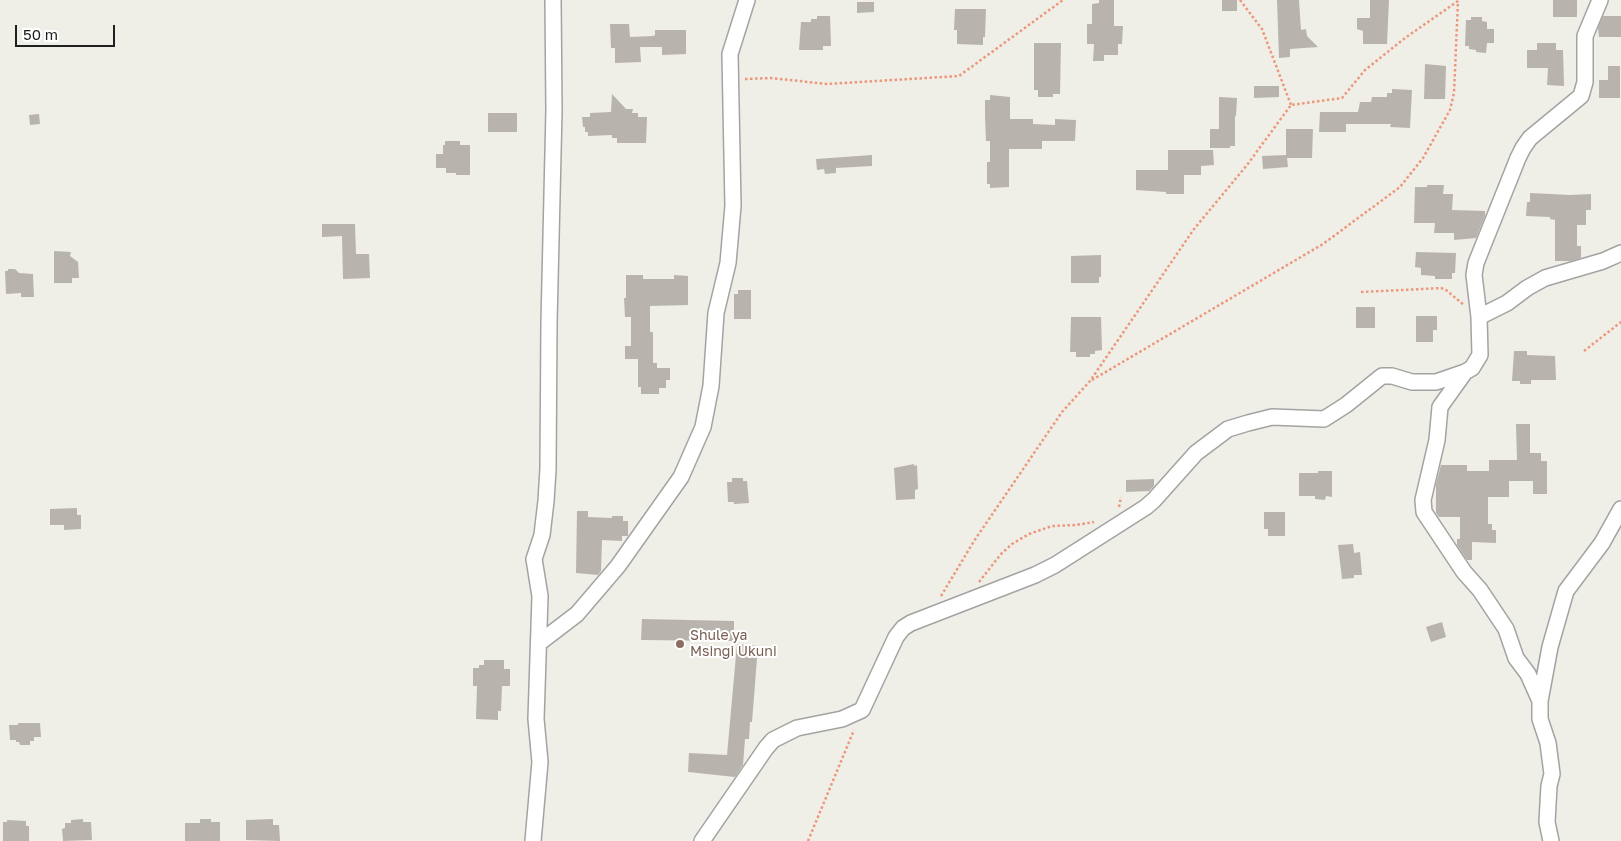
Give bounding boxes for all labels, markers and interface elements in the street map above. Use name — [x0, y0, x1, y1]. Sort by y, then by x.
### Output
scale bar — [18, 15, 118, 47]
text: 50 m — [23, 25, 58, 43]
place label: Shule ya Msingi Ukuni — [690, 628, 777, 660]
marker: Shule ya Msingi Ukuni — [674, 638, 686, 650]

